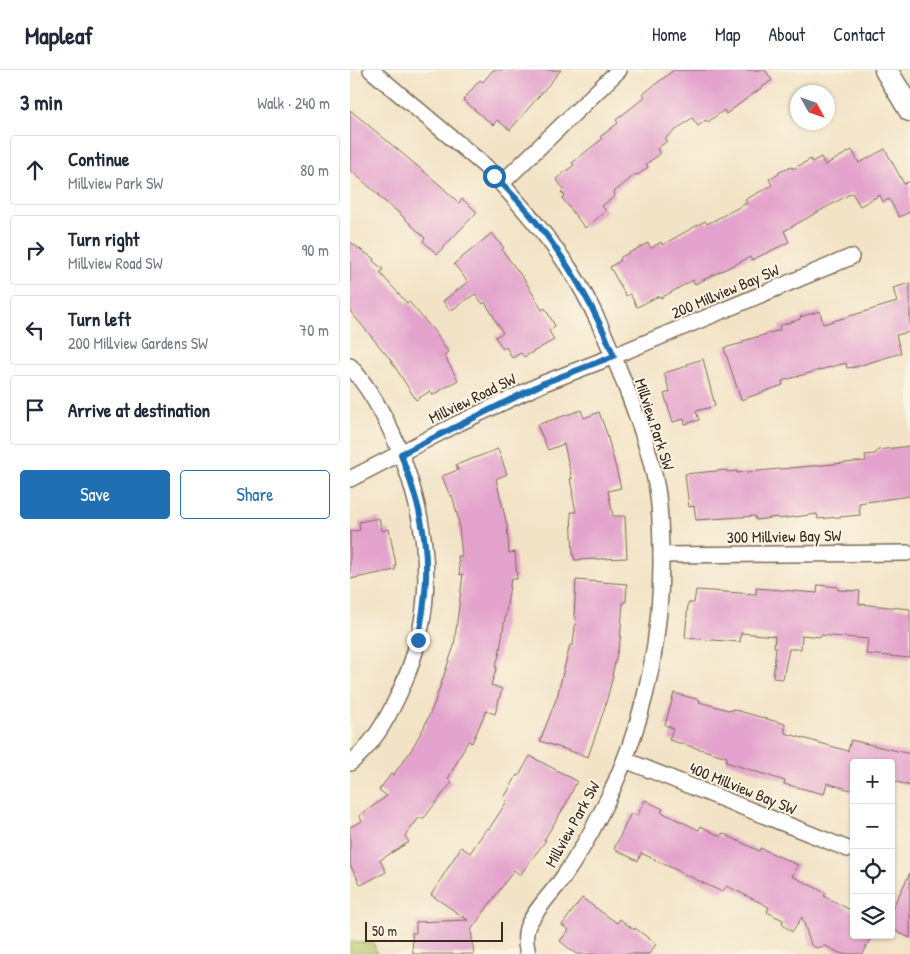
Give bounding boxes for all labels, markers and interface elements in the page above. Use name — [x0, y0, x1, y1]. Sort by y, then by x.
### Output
text: Mapleaf — [25, 19, 93, 51]
text: Home — [652, 22, 687, 47]
text: Map — [715, 22, 740, 47]
text: About — [768, 22, 805, 47]
text: Contact — [833, 22, 885, 47]
north arrow — [790, 85, 835, 130]
text: 3 min — [20, 88, 63, 117]
text: Walk · 240 m — [257, 92, 330, 114]
text: Continue — [68, 146, 129, 172]
icon: ahead — [21, 156, 49, 184]
text: 80 m — [300, 159, 329, 181]
route start — [483, 165, 506, 188]
text: Millview Park SW — [68, 172, 163, 194]
text: Turn right — [68, 226, 139, 252]
icon: right — [21, 236, 49, 264]
text: 90 m — [301, 239, 329, 261]
text: Millview Road SW — [68, 252, 163, 274]
street label: 200 Millview Bay SW — [668, 258, 782, 324]
text: Turn left — [68, 306, 131, 332]
icon: left — [21, 316, 49, 344]
text: 70 m — [299, 319, 329, 341]
text: 200 Millview Gardens SW — [68, 332, 208, 354]
street label: Millview Road SW — [425, 367, 519, 429]
street label: Millview Park SW — [630, 375, 680, 473]
icon: arrive — [21, 396, 49, 424]
text: Arrive at destination — [68, 397, 210, 423]
button: Save — [20, 470, 170, 519]
button: Share — [180, 470, 330, 519]
street label: 300 Millview Bay SW — [726, 524, 842, 548]
route end — [407, 629, 430, 652]
street label: 400 Millview Bay SW — [686, 757, 800, 820]
map controls — [850, 759, 895, 939]
button: + — [850, 759, 895, 804]
street label: Millview Park SW — [539, 777, 605, 871]
button: − — [850, 804, 895, 849]
button: locate — [850, 849, 895, 894]
button: layers — [850, 894, 895, 939]
scale bar — [365, 919, 502, 942]
text: 50 m — [372, 921, 397, 940]

